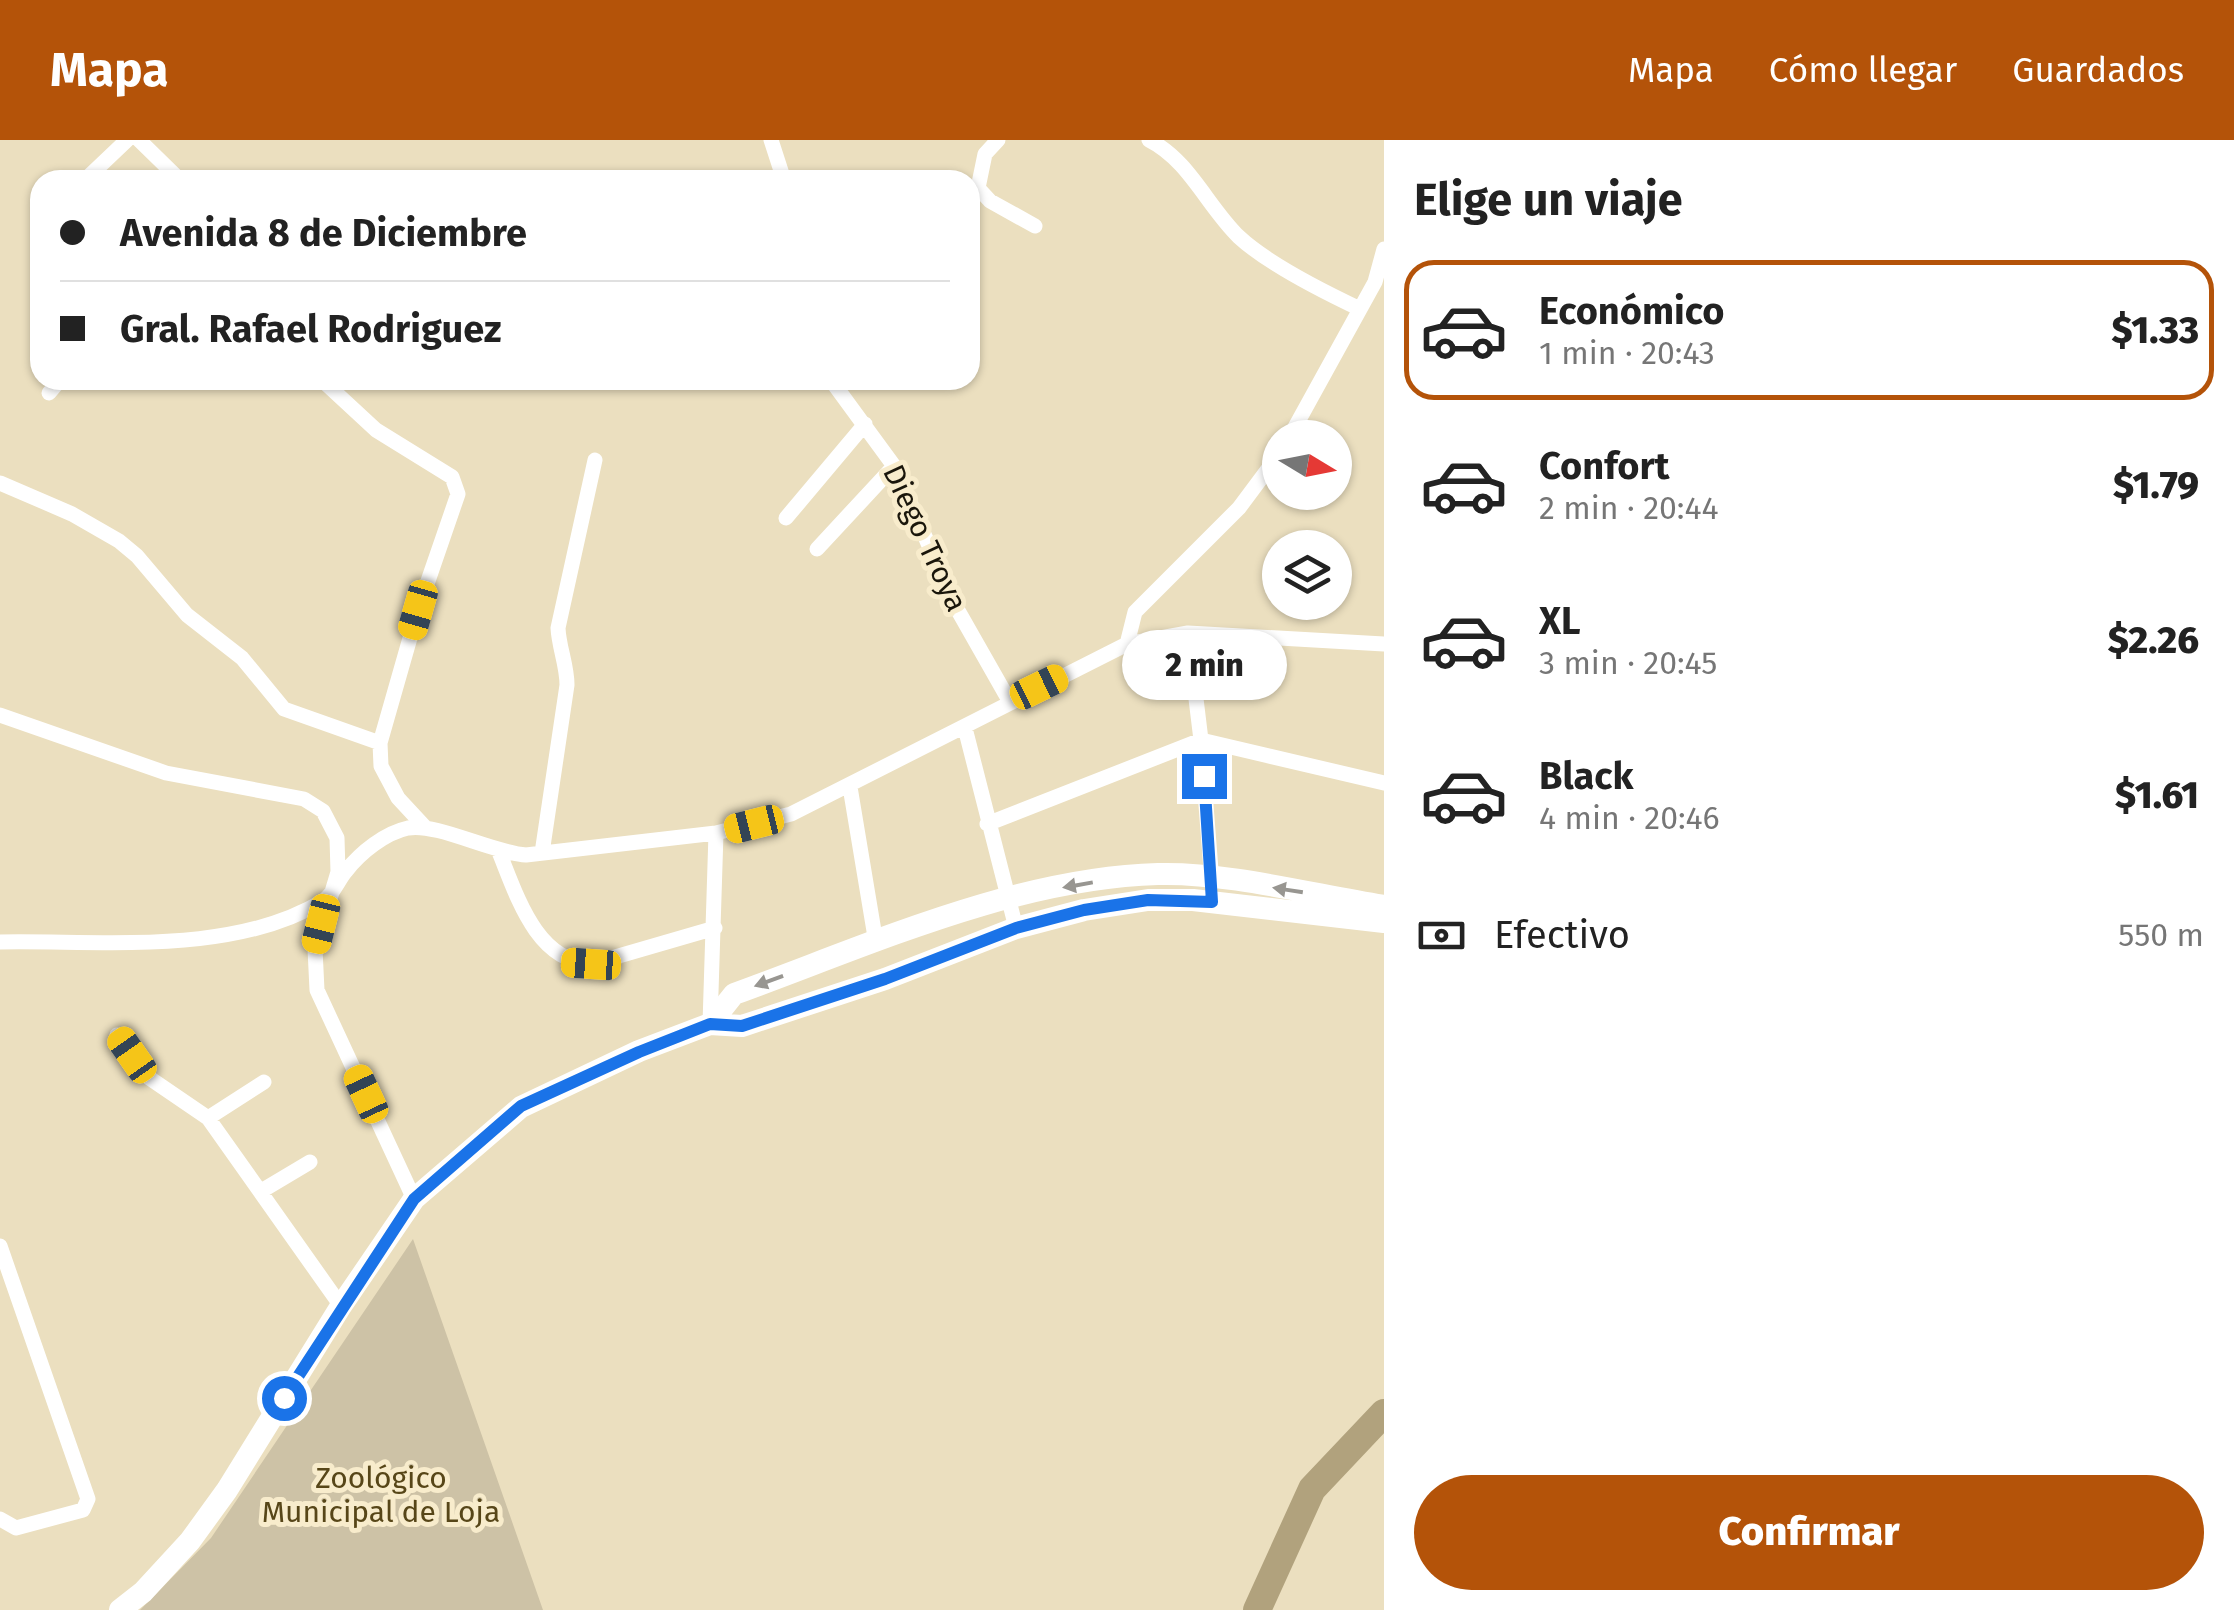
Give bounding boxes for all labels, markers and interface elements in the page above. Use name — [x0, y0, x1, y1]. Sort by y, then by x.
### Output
text: Mapa — [50, 41, 169, 99]
text: Mapa — [1628, 49, 1714, 91]
text: Cómo llegar — [1769, 49, 1957, 91]
text: Guardados — [2012, 49, 2184, 91]
text: Elige un viaje — [1414, 173, 1682, 227]
text: Avenida 8 de Diciembre — [120, 210, 527, 256]
icon: car — [1419, 285, 1509, 375]
text: Económico — [1539, 288, 1724, 334]
text: Gral. Rafael Rodriguez — [120, 306, 501, 352]
text: $1.33 — [2112, 307, 2199, 353]
text: 1 min · 20:43 — [1539, 334, 1715, 372]
north arrow — [1262, 420, 1352, 510]
map controls — [1262, 420, 1352, 620]
icon: car — [1419, 440, 1509, 530]
text: Confort — [1539, 443, 1669, 489]
street label: Diego Troya — [875, 459, 975, 617]
text: $1.79 — [2113, 462, 2199, 508]
text: 2 min · 20:44 — [1539, 489, 1718, 527]
button: layers — [1262, 530, 1352, 620]
car — [395, 577, 441, 643]
icon: car — [1419, 595, 1509, 685]
text: XL — [1539, 598, 1581, 644]
text: $2.26 — [2108, 617, 2199, 663]
callout: 2 min — [1122, 631, 1286, 701]
text: 3 min · 20:45 — [1539, 644, 1717, 682]
text: 2 min — [1165, 646, 1244, 684]
car — [1005, 660, 1073, 714]
icon: car — [1419, 750, 1509, 840]
text: Black — [1539, 753, 1634, 799]
route end — [1182, 754, 1227, 799]
text: $1.61 — [2115, 772, 2199, 818]
text: 4 min · 20:46 — [1539, 799, 1720, 837]
car — [721, 802, 787, 846]
one-way arrow — [1062, 878, 1093, 893]
one-way arrow — [1271, 882, 1303, 898]
car — [299, 891, 343, 957]
icon: cash — [1414, 908, 1469, 963]
text: Efectivo — [1494, 912, 1630, 958]
text: 550 m — [2118, 916, 2204, 954]
car — [560, 947, 622, 981]
one-way arrow — [753, 975, 783, 990]
car — [103, 1022, 161, 1088]
car — [340, 1060, 392, 1128]
route start — [262, 1376, 307, 1421]
park label: Zoológico Municipal de Loja — [262, 1460, 500, 1530]
button: Confirmar — [1414, 1475, 2204, 1590]

